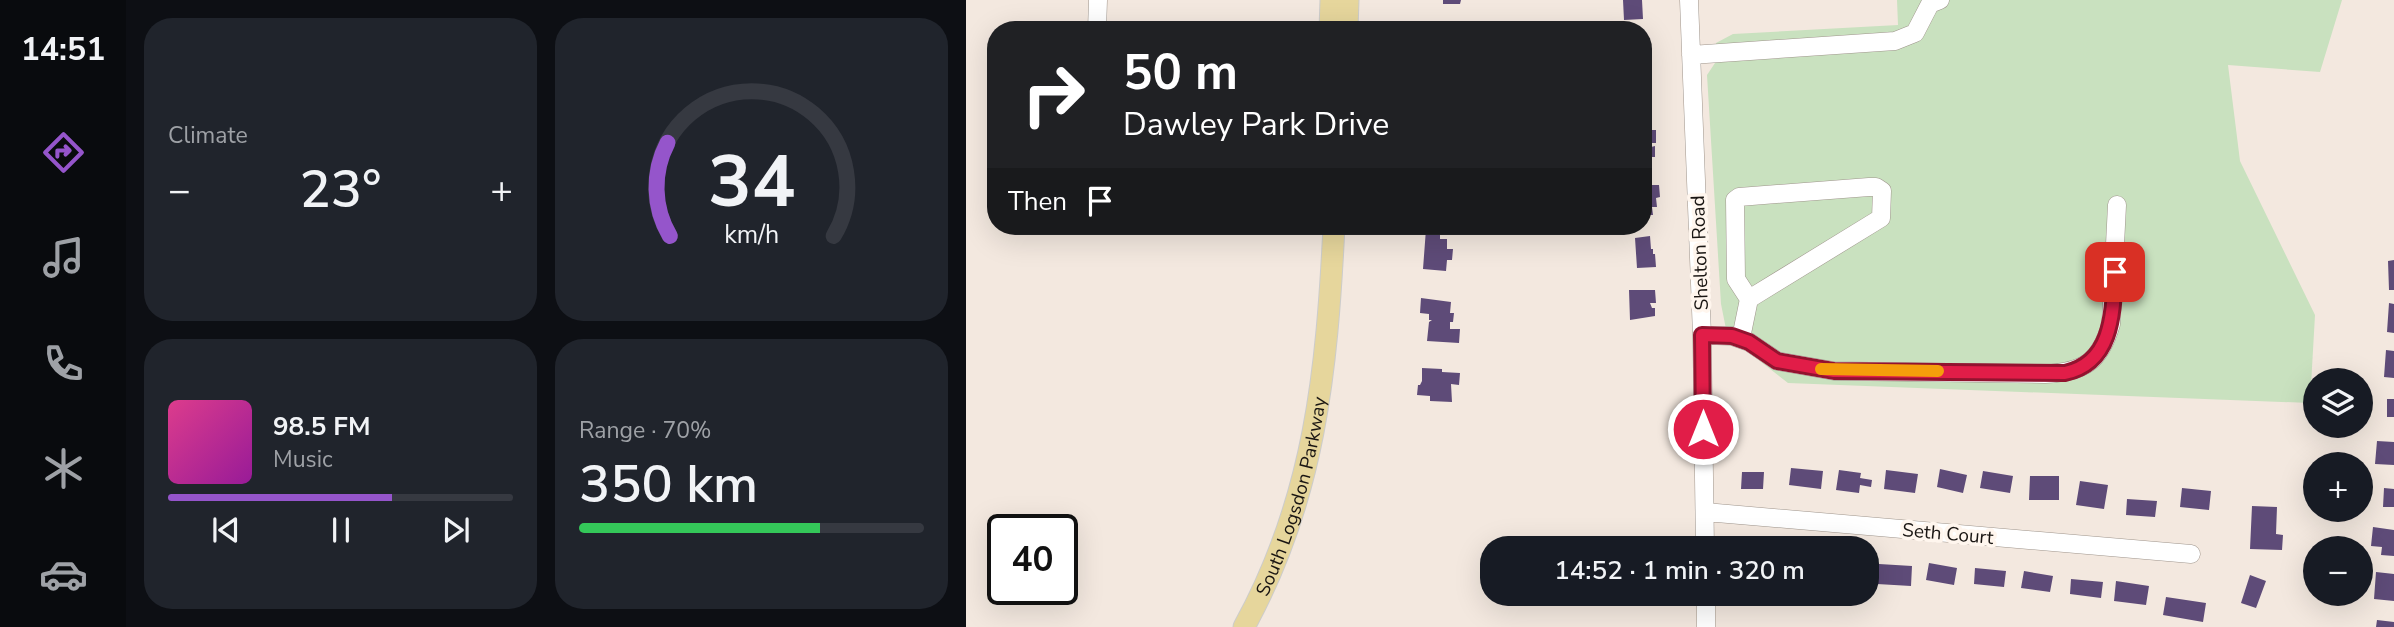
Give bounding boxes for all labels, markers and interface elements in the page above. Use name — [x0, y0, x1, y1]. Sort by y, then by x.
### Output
text: 14:51 — [21, 28, 105, 71]
text: 50 m — [1123, 39, 1238, 106]
icon: right — [1008, 49, 1099, 140]
text: Dawley Park Drive — [1123, 103, 1389, 146]
text: Climate — [168, 120, 248, 151]
icon: directions — [39, 128, 88, 177]
text: 34 — [708, 132, 795, 232]
text: 23° — [300, 154, 381, 225]
text: − — [168, 165, 191, 216]
text: + — [490, 165, 513, 216]
icon: arrive — [1081, 182, 1119, 220]
text: Then — [1008, 184, 1067, 219]
street label: Shelton Road — [1685, 195, 1715, 311]
text: km/h — [724, 217, 779, 251]
icon: music — [39, 233, 88, 282]
pin — [2085, 242, 2145, 302]
icon: arrive — [2096, 253, 2134, 291]
icon: phone — [39, 339, 88, 388]
map controls — [2303, 368, 2373, 606]
button: layers — [2303, 368, 2373, 438]
position arrow — [1666, 392, 1740, 466]
street label: South Logsdon Parkway — [1250, 395, 1333, 600]
text: 98.5 FM — [273, 409, 370, 444]
text: Range · 70% — [579, 415, 711, 446]
icon: climate — [39, 444, 88, 493]
text: Music — [273, 444, 333, 475]
text: 350 km — [579, 449, 758, 520]
button: + — [2303, 452, 2373, 522]
icon: previous — [207, 511, 245, 549]
icon: pause — [322, 511, 360, 549]
icon: next — [437, 511, 475, 549]
speed limit sign: 40 — [987, 514, 1078, 605]
street label: Seth Court — [1901, 517, 1995, 551]
button: − — [2303, 536, 2373, 606]
icon: car — [39, 550, 88, 599]
text: 14:52 · 1 min · 320 m — [1554, 553, 1805, 588]

